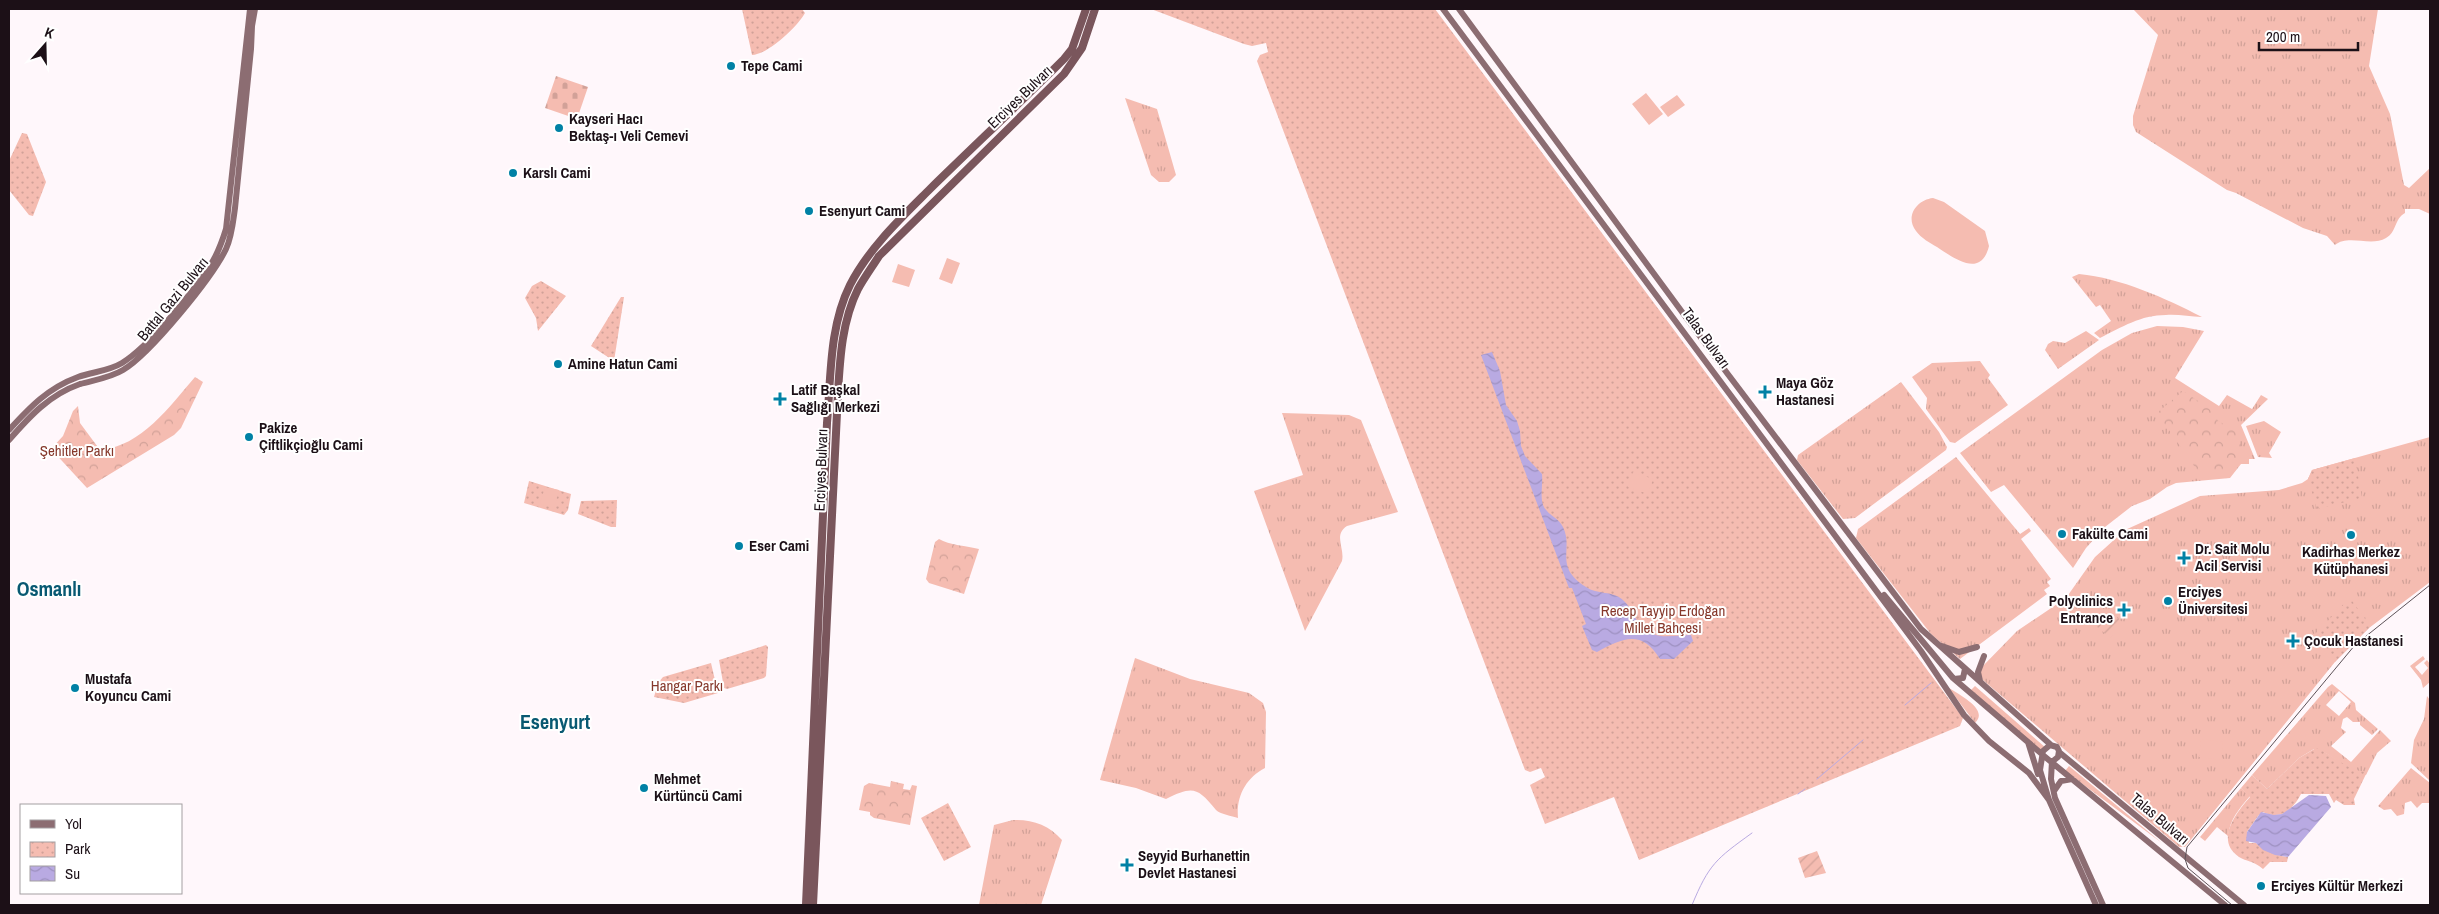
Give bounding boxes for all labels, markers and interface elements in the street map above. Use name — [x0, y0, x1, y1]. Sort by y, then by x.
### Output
north arrow — [20, 20, 70, 70]
scale bar — [2259, 20, 2358, 52]
text: K — [42, 23, 57, 43]
text: 200 m — [2266, 26, 2300, 47]
place label: Tepe Cami — [741, 55, 802, 76]
marker: Tepe Cami — [725, 60, 737, 72]
street label: Erciyes Bulvarı — [983, 60, 1057, 133]
place label: Kayseri Hacı Bektaş-ı Veli Cemevi — [569, 108, 688, 146]
marker: Kayseri Hacı Bektaş-ı Veli Cemevi — [553, 122, 565, 134]
place label: Karslı Cami — [523, 162, 591, 183]
marker: Karslı Cami — [507, 167, 519, 179]
place label: Esenyurt Cami — [819, 200, 905, 221]
marker: Esenyurt Cami — [803, 205, 815, 217]
street label: Battal Gazi Bulvarı — [132, 252, 213, 345]
street label: Talas Bulvarı — [1677, 303, 1736, 372]
place label: Amine Hatun Cami — [568, 353, 677, 374]
marker: Amine Hatun Cami — [552, 358, 564, 370]
place label: Maya Göz Hastanesi — [1776, 372, 1834, 410]
place label: Latif Başkal Sağlığı Merkezi — [791, 379, 880, 417]
marker: Maya Göz Hastanesi — [1758, 385, 1772, 399]
marker: Latif Başkal Sağlığı Merkezi — [773, 392, 787, 406]
place label: Pakize Çiftlikçioğlu Cami — [259, 417, 363, 455]
street label: Erciyes Bulvarı — [809, 428, 832, 512]
marker: Pakize Çiftlikçioğlu Cami — [243, 431, 255, 443]
park label: Şehitler Parkı — [40, 440, 114, 461]
place label: Fakülte Cami — [2072, 523, 2148, 544]
marker: Fakülte Cami — [2056, 528, 2068, 540]
marker: Kadirhas Merkez Kütüphanesi — [2345, 529, 2357, 541]
place label: Eser Cami — [749, 535, 809, 556]
place label: Dr. Sait Molu Acil Servisi — [2195, 538, 2270, 576]
marker: Eser Cami — [733, 540, 745, 552]
place label: Kadirhas Merkez Kütüphanesi — [2302, 541, 2400, 579]
marker: Dr. Sait Molu Acil Servisi — [2177, 551, 2191, 565]
district label: Osmanlı — [17, 575, 81, 602]
place label: Erciyes Üniversitesi — [2178, 581, 2248, 619]
place label: Polyclinics Entrance — [2049, 590, 2113, 628]
marker: Erciyes Üniversitesi — [2162, 595, 2174, 607]
park label: Recep Tayyip Erdoğan Millet Bahçesi — [1601, 600, 1725, 638]
marker: Polyclinics Entrance — [2117, 603, 2131, 617]
place label: Çocuk Hastanesi — [2304, 630, 2403, 651]
marker: Çocuk Hastanesi — [2286, 634, 2300, 648]
place label: Mustafa Koyuncu Cami — [85, 668, 171, 706]
park label: Hangar Parkı — [651, 675, 723, 696]
marker: Mustafa Koyuncu Cami — [69, 682, 81, 694]
district label: Esenyurt — [520, 708, 591, 735]
place label: Mehmet Kürtüncü Cami — [654, 768, 742, 806]
marker: Mehmet Kürtüncü Cami — [638, 782, 650, 794]
street label: Talas Bulvarı — [2127, 788, 2194, 849]
legend — [20, 804, 182, 894]
text: Yol — [65, 813, 82, 834]
text: Park — [65, 838, 91, 859]
place label: Seyyid Burhanettin Devlet Hastanesi — [1138, 845, 1250, 883]
marker: Seyyid Burhanettin Devlet Hastanesi — [1120, 858, 1134, 872]
text: Su — [65, 863, 80, 884]
place label: Erciyes Kültür Merkezi — [2271, 875, 2403, 896]
marker: Erciyes Kültür Merkezi — [2255, 880, 2267, 892]

